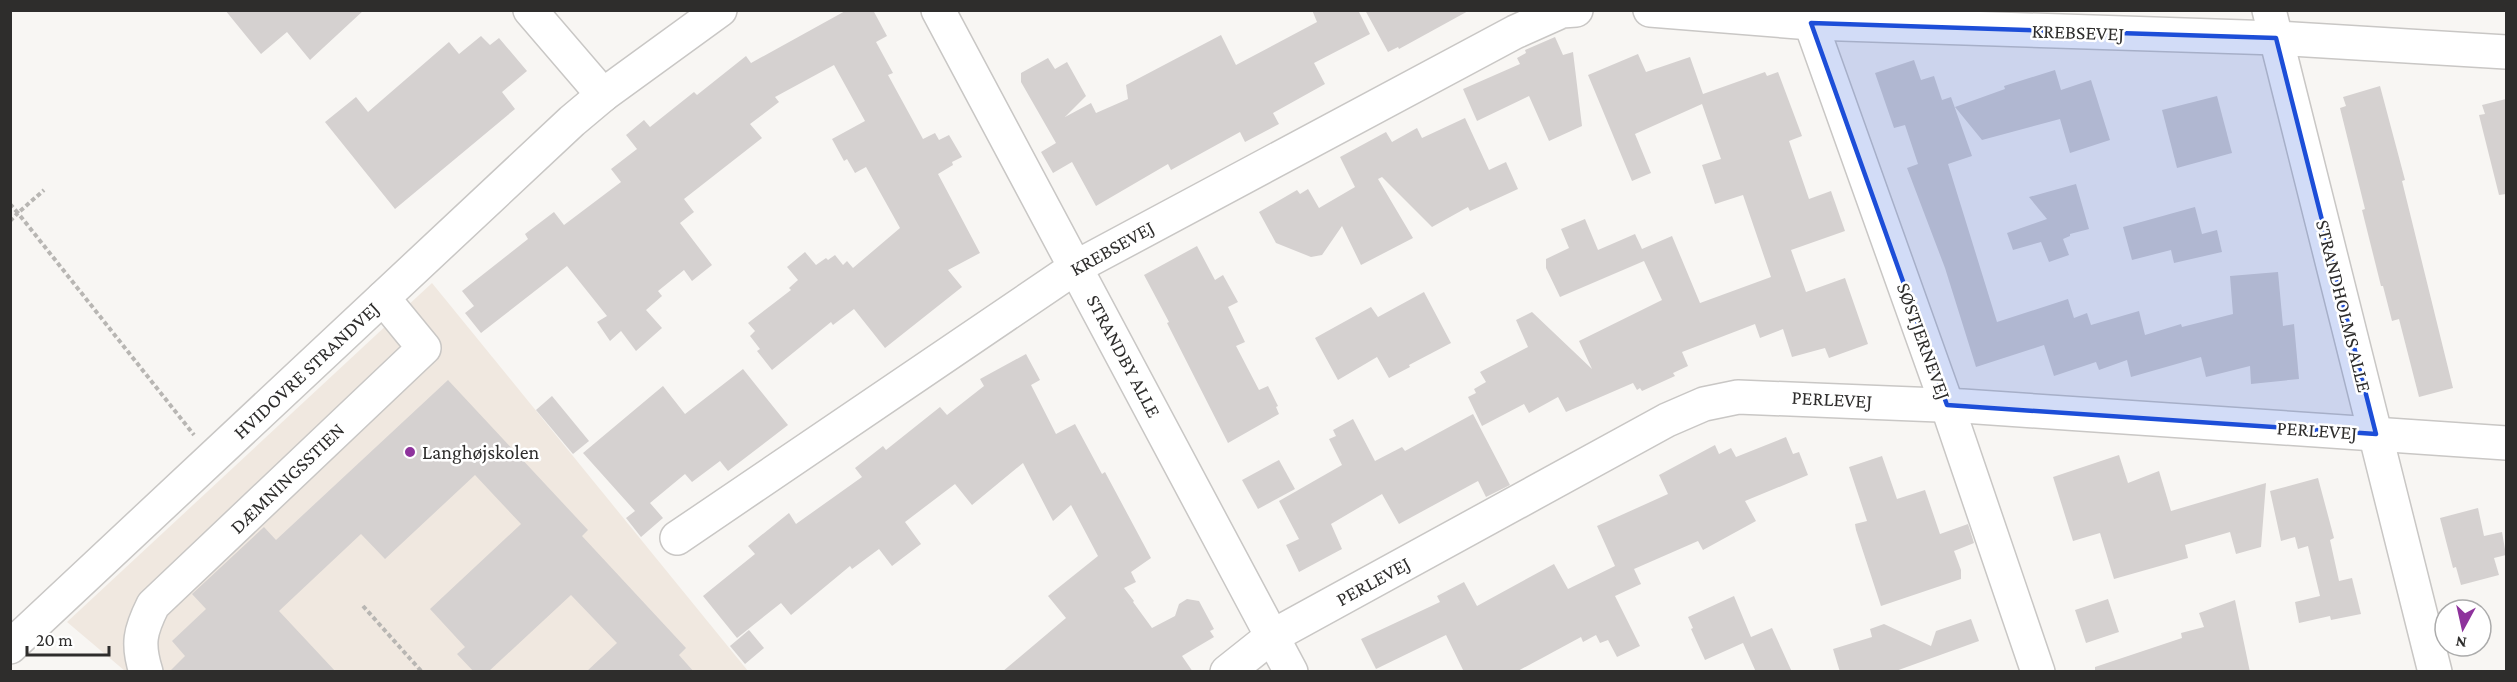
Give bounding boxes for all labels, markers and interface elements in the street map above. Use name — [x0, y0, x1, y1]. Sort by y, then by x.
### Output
street label: KREBSEVEJ — [2031, 19, 2125, 46]
street label: KREBSEVEJ — [1066, 216, 1158, 281]
street label: STRANDHOLMS ALLE — [2312, 218, 2376, 395]
street label: SØSTJERNEVEJ — [1892, 279, 1955, 403]
street label: STRANDBY ALLE — [1082, 291, 1166, 421]
street label: HVIDOVRE STRANDVEJ — [229, 297, 384, 444]
street label: PERLEVEJ — [1791, 386, 1873, 413]
street label: PERLEVEJ — [2276, 416, 2358, 445]
street label: DÆMNINGSSTIEN — [225, 418, 349, 538]
place label: Langhøjskolen — [422, 441, 539, 464]
marker: Langhøjskolen — [403, 445, 417, 459]
street label: PERLEVEJ — [1332, 552, 1414, 611]
north arrow — [2433, 598, 2493, 658]
scale bar — [27, 619, 110, 657]
text: 20 m — [36, 630, 73, 650]
text: N — [2454, 633, 2468, 652]

